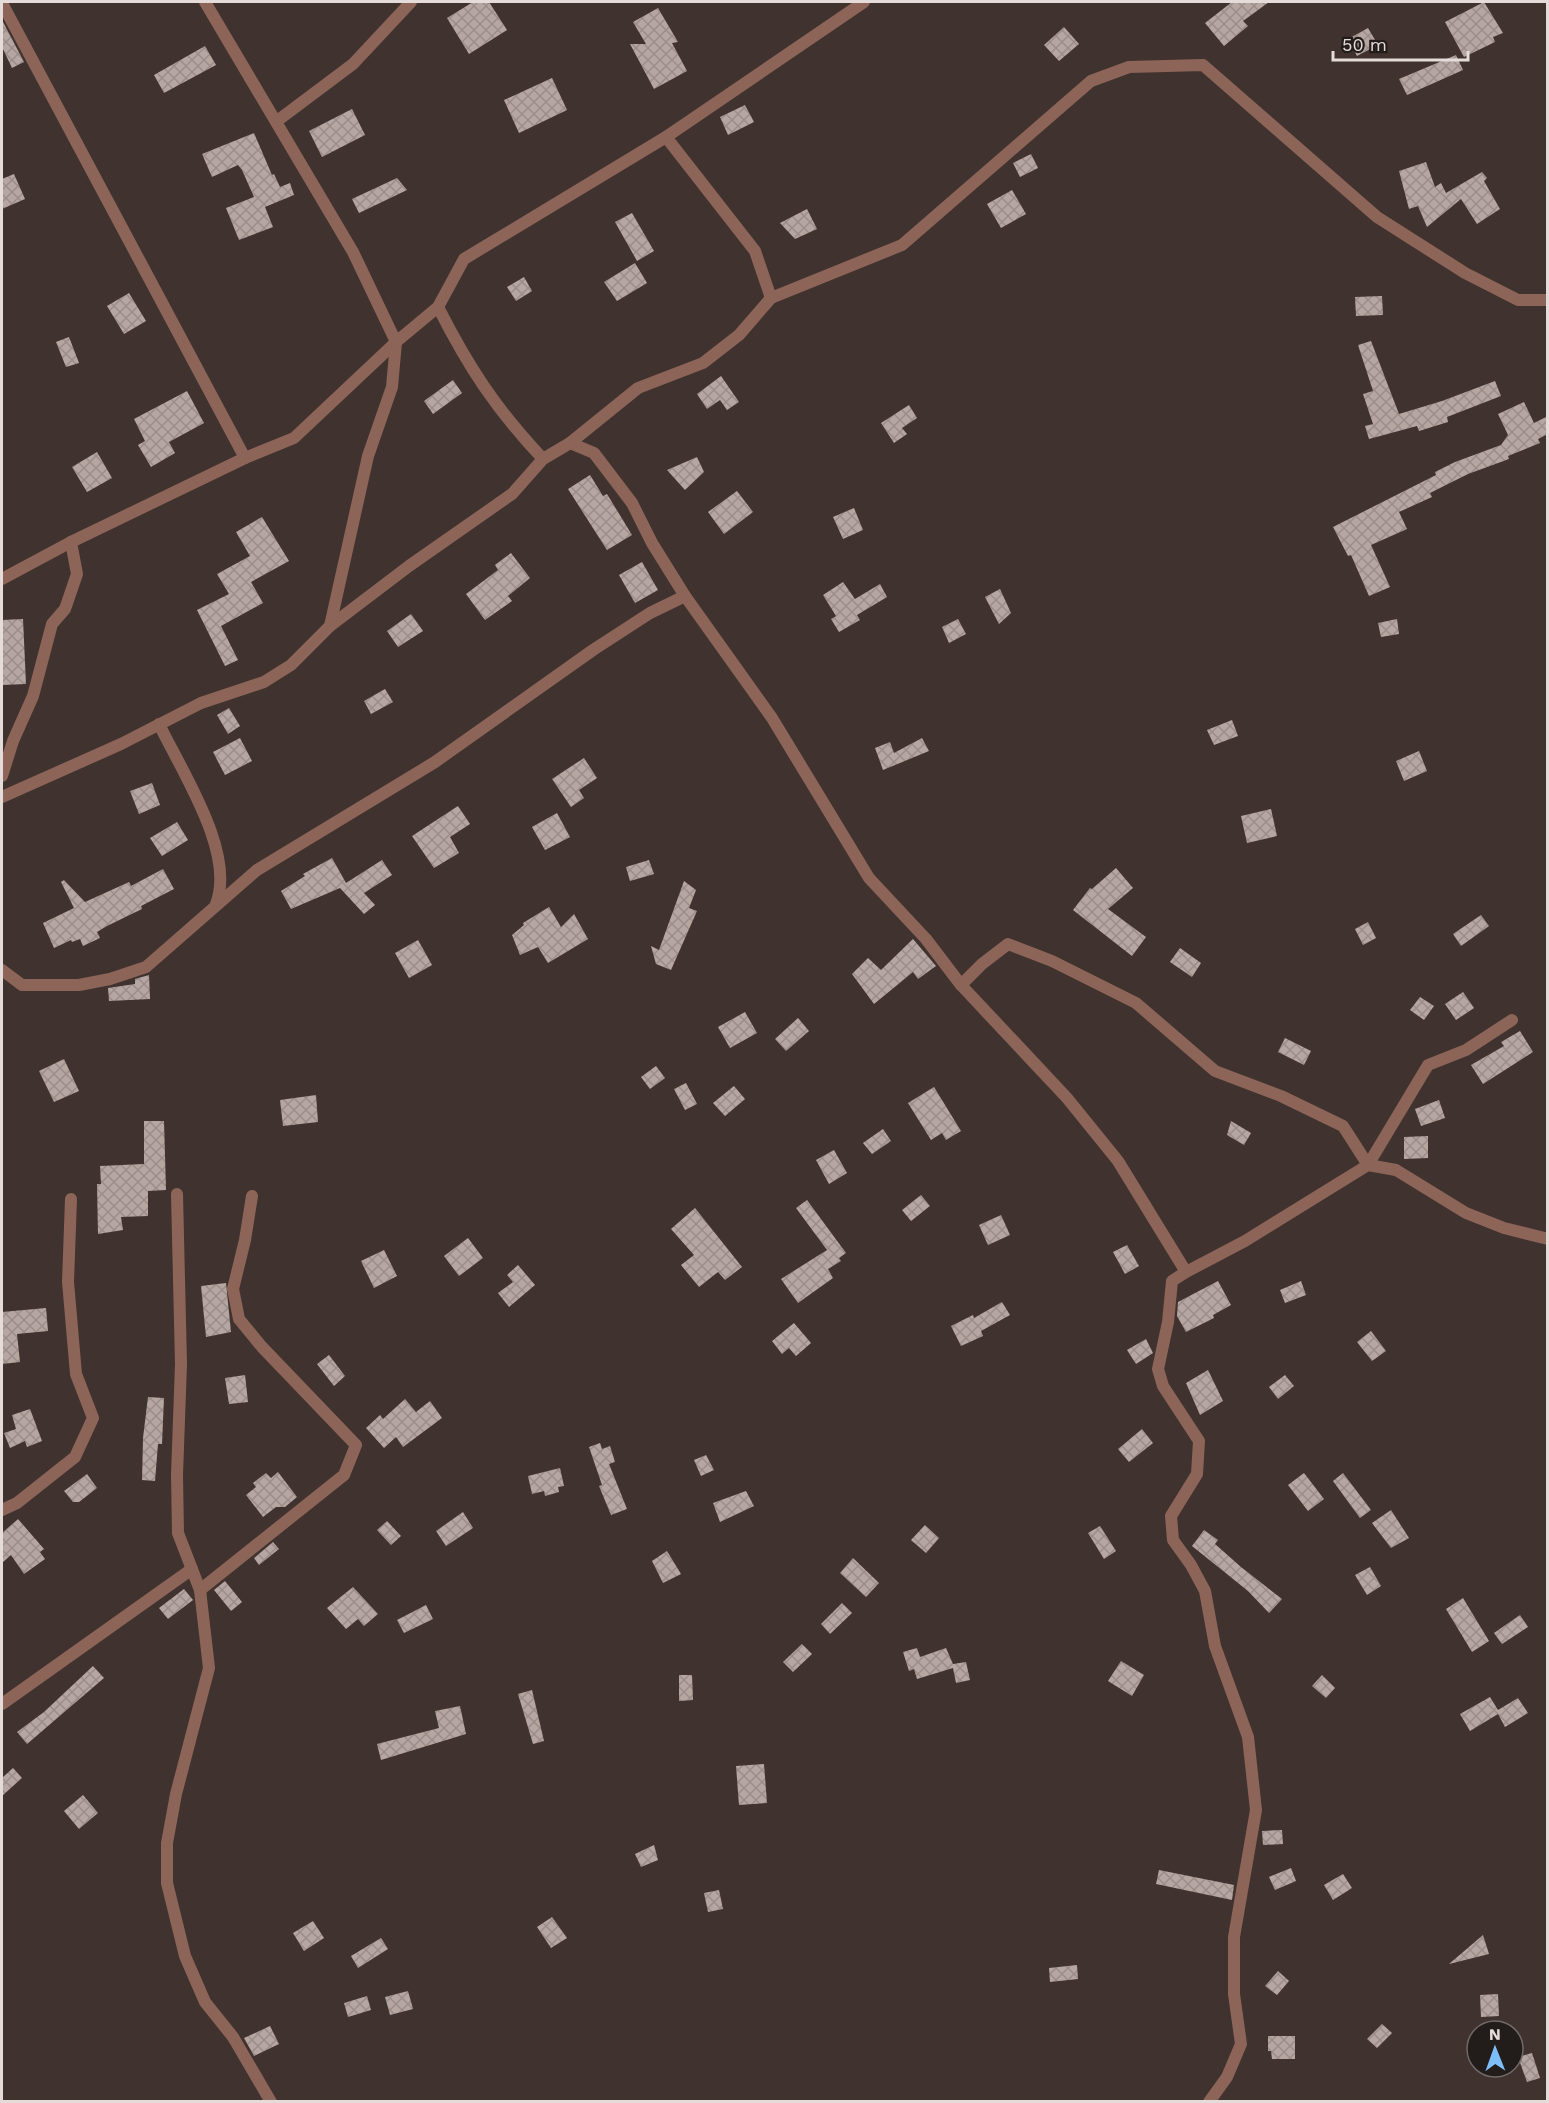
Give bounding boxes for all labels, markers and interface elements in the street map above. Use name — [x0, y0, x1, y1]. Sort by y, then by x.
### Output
scale bar — [1333, 24, 1468, 62]
text: 50 m — [1342, 34, 1387, 55]
north arrow — [1465, 2019, 1525, 2079]
text: N — [1489, 2025, 1501, 2044]

